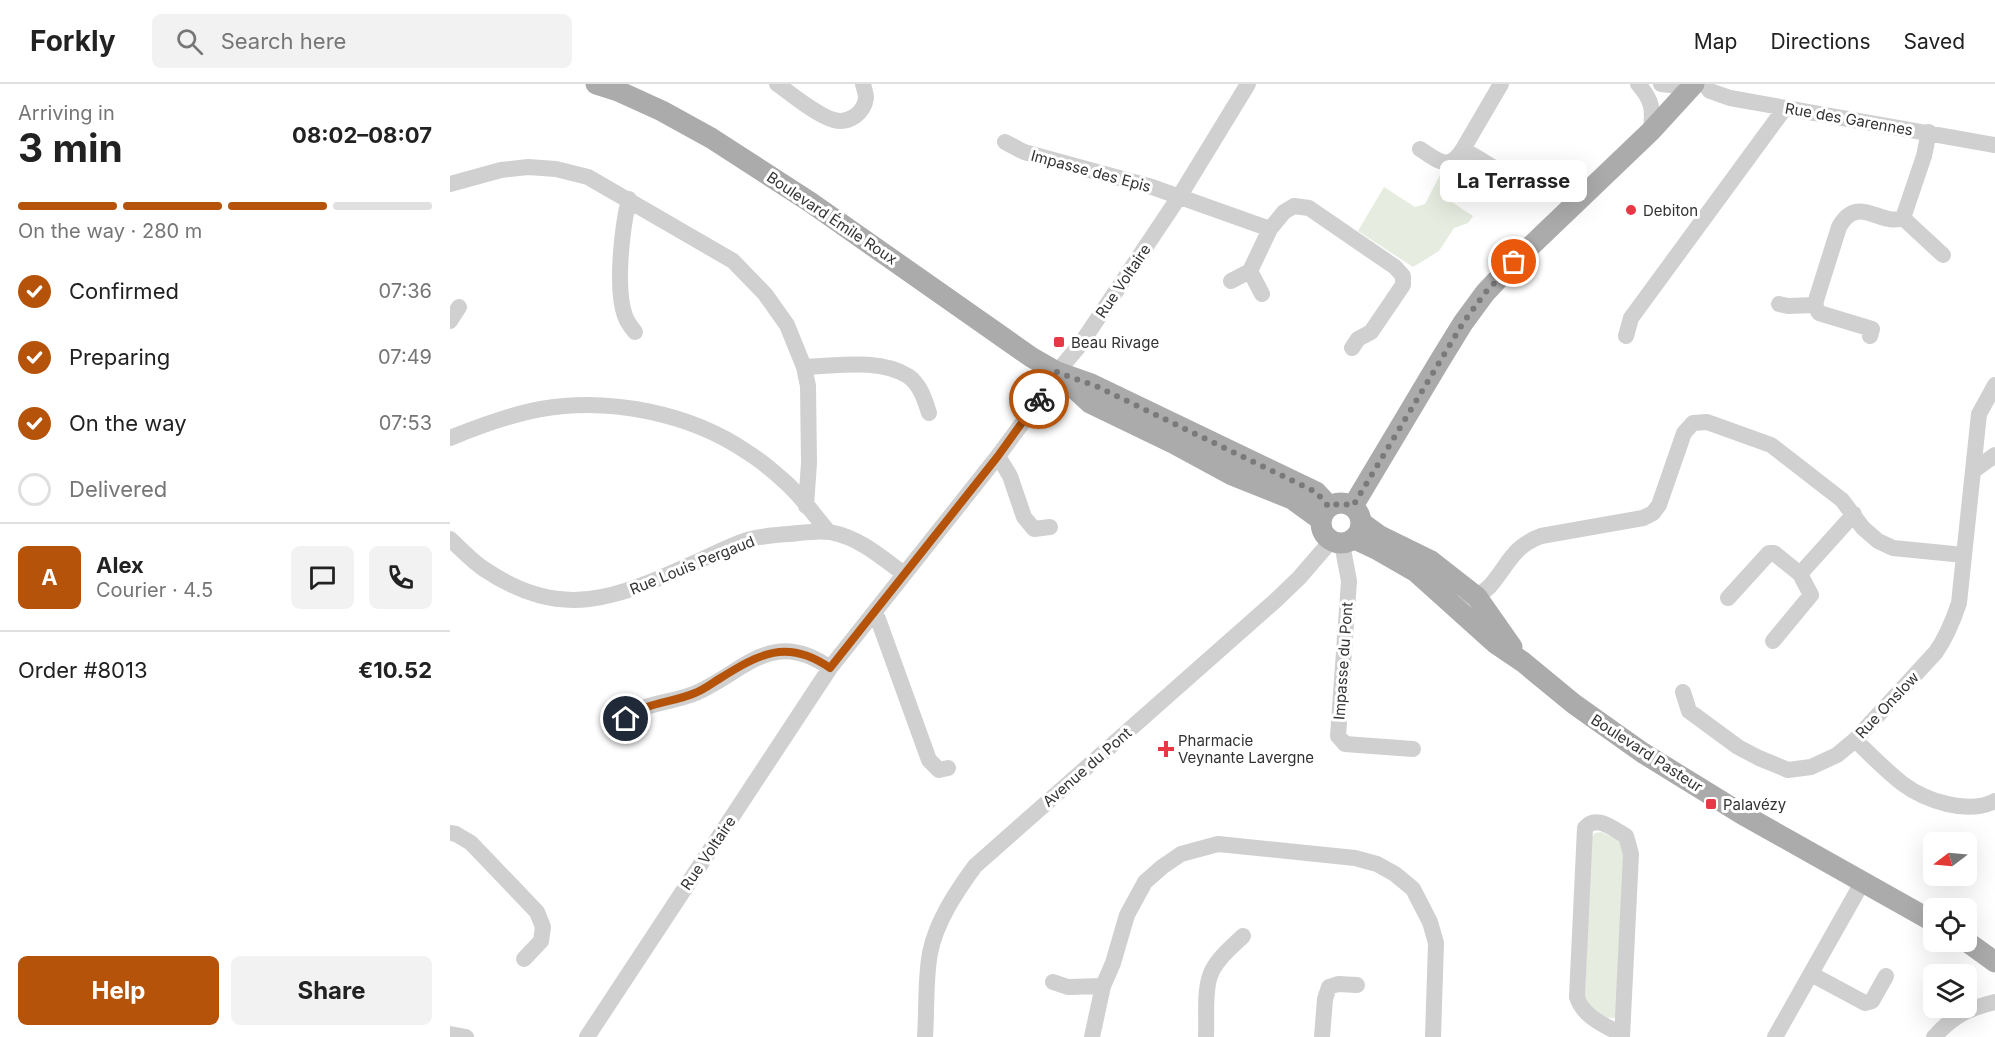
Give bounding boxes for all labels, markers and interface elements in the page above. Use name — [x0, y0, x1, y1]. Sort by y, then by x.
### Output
search box — [152, 14, 572, 68]
text: Forkly — [30, 24, 116, 58]
icon: search — [173, 25, 206, 58]
text: Search here — [221, 28, 346, 54]
text: Map — [1694, 29, 1737, 54]
text: Directions — [1770, 29, 1871, 54]
text: Saved — [1904, 29, 1965, 54]
street label: Rue des Garennes — [1783, 98, 1915, 140]
text: Arriving in — [18, 101, 115, 125]
text: 08:02–08:07 — [292, 122, 432, 148]
text: 3 min — [18, 124, 123, 171]
street label: Impasse des Epis — [1029, 146, 1153, 196]
callout: La Terrasse — [1440, 160, 1588, 202]
street label: Boulevard Émile Roux — [763, 167, 901, 269]
text: La Terrasse — [1457, 169, 1570, 193]
place label: Debiton — [1643, 201, 1698, 220]
marker: Debiton — [1624, 203, 1638, 217]
text: On the way · 280 m — [18, 219, 202, 243]
pin — [1488, 236, 1539, 287]
street label: Rue Voltaire — [1091, 240, 1155, 322]
icon: bag — [1497, 245, 1530, 278]
icon: check — [18, 275, 51, 308]
text: Confirmed — [69, 278, 179, 304]
text: 07:36 — [379, 279, 432, 303]
place label: Beau Rivage — [1071, 333, 1159, 352]
marker: Beau Rivage — [1052, 335, 1066, 349]
icon: check — [18, 341, 51, 374]
text: Preparing — [69, 344, 170, 370]
text: 07:49 — [378, 345, 432, 369]
courier — [1009, 369, 1069, 429]
icon: bike — [1023, 383, 1056, 416]
icon: check — [18, 407, 51, 440]
text: On the way — [69, 410, 187, 436]
text: 07:53 — [379, 411, 432, 435]
text: Delivered — [69, 476, 167, 502]
street label: Rue Louis Pergaud — [627, 531, 757, 599]
button: chat — [291, 546, 354, 609]
button: phone — [369, 546, 432, 609]
text: Alex — [96, 552, 144, 578]
text: A — [41, 564, 58, 590]
text: Courier · 4.5 — [96, 578, 213, 602]
street label: Impasse du Pont — [1329, 601, 1357, 721]
text: Order #8013 — [18, 657, 147, 683]
text: €10.52 — [358, 657, 432, 683]
street label: Rue Onslow — [1851, 668, 1923, 742]
pin — [600, 693, 651, 744]
icon: home — [609, 702, 642, 735]
street label: Boulevard Pasteur — [1588, 710, 1707, 796]
street label: Avenue du Pont — [1039, 723, 1135, 811]
place label: Pharmacie Veynante Lavergne — [1178, 731, 1314, 767]
marker: Pharmacie Veynante Lavergne — [1159, 742, 1173, 756]
place label: Palavézy — [1723, 795, 1787, 814]
marker: Palavézy — [1704, 797, 1718, 811]
street label: Rue Voltaire — [676, 812, 740, 894]
north arrow — [1923, 832, 1977, 886]
map controls — [1923, 832, 1977, 1018]
button: locate — [1923, 898, 1977, 952]
button: Help — [18, 956, 219, 1025]
button: Share — [231, 956, 432, 1025]
button: layers — [1923, 964, 1977, 1018]

